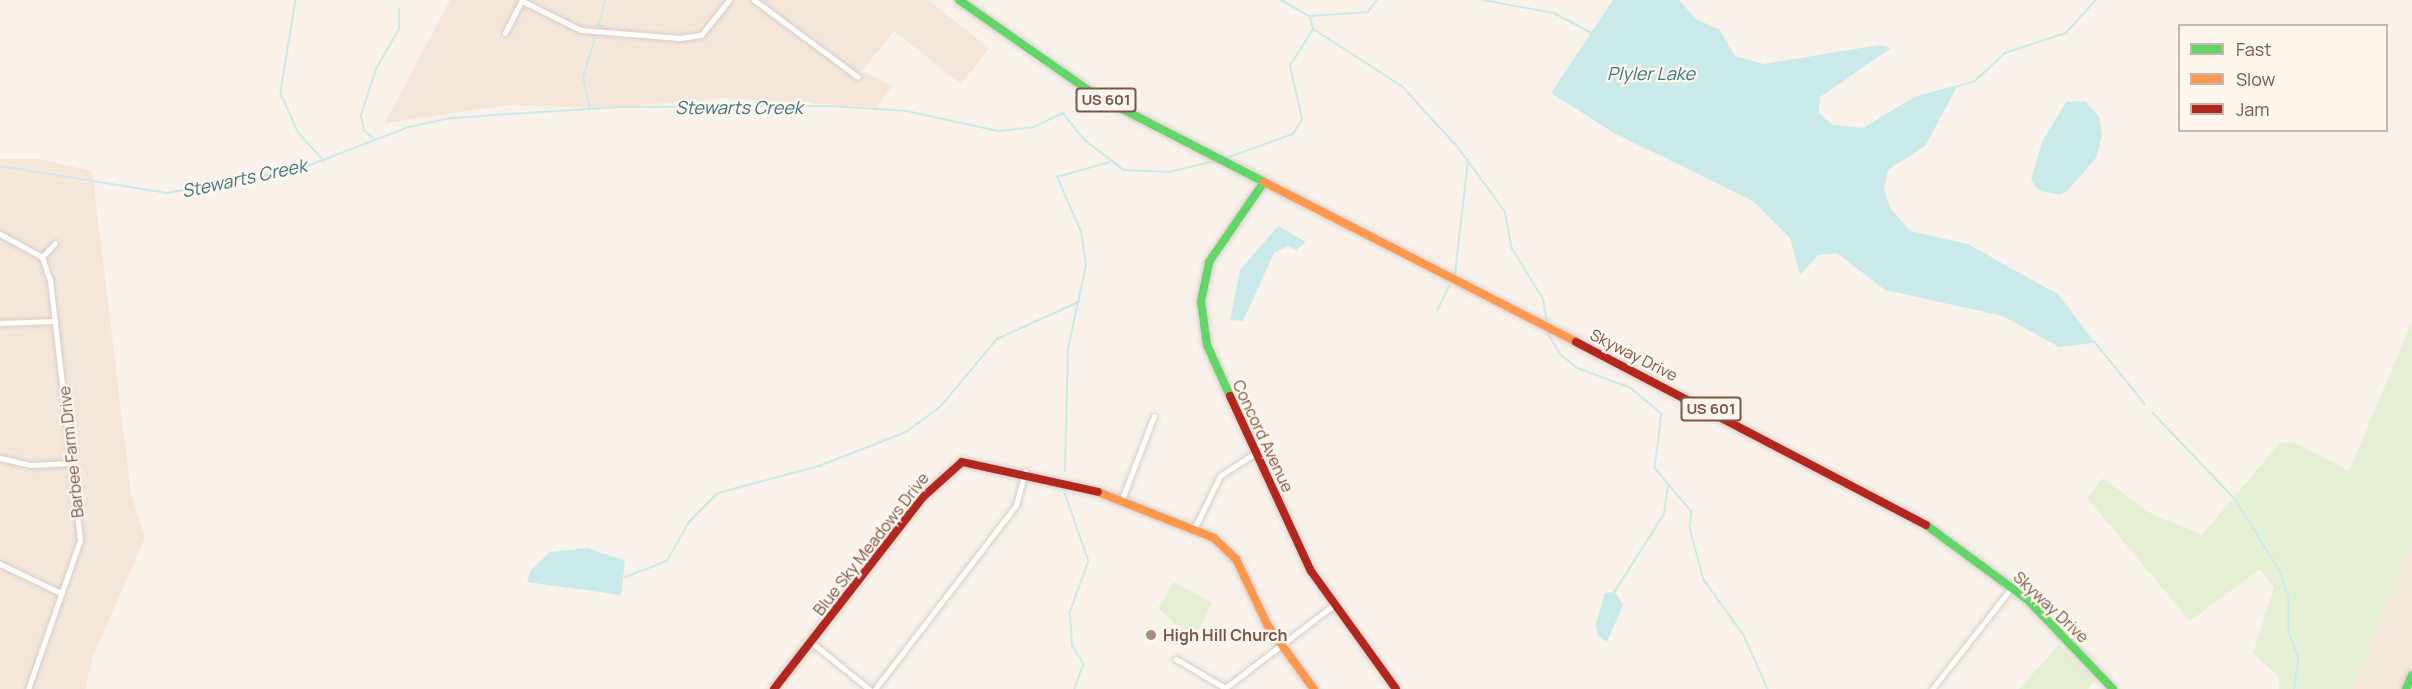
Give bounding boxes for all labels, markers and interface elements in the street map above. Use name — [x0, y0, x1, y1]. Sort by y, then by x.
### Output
legend — [2178, 24, 2388, 132]
text: Fast — [2236, 37, 2271, 61]
water label: Plyler Lake — [1607, 62, 1695, 84]
text: Slow — [2236, 67, 2275, 91]
road number: US 601 — [1074, 88, 1138, 112]
water label: Stewarts Creek — [675, 96, 803, 118]
text: Jam — [2236, 97, 2270, 121]
water label: Stewarts Creek — [180, 154, 308, 202]
street label: Skyway Drive — [1587, 325, 1681, 385]
street label: Concord Avenue — [1229, 377, 1297, 495]
street label: Barbee Farm Drive — [55, 385, 87, 519]
road number: US 601 — [1680, 397, 1742, 421]
street label: Blue Sky Meadows Drive — [809, 469, 933, 619]
street label: Skyway Drive — [2010, 567, 2092, 647]
place label: High Hill Church — [1163, 625, 1288, 645]
marker: High Hill Church — [1144, 628, 1158, 642]

